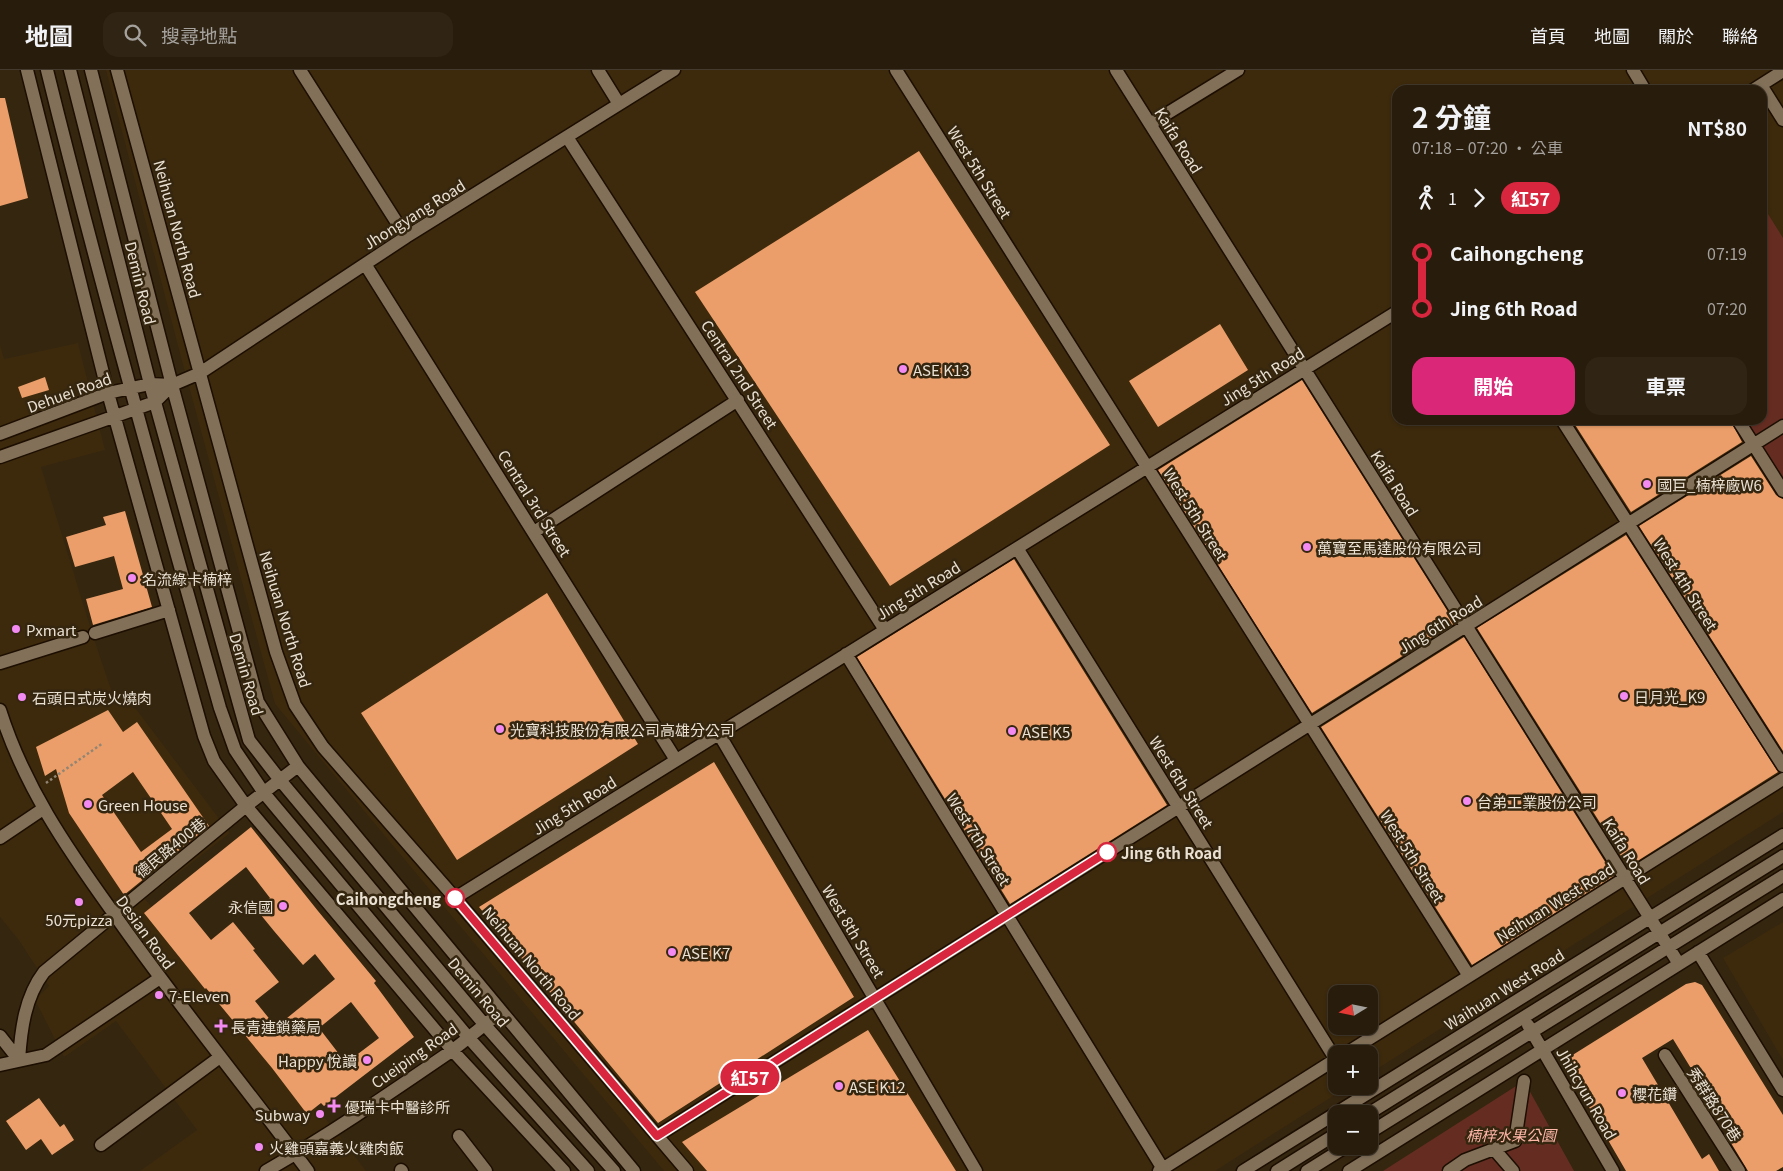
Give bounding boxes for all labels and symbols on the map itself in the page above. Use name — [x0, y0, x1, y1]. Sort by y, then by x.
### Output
street label: Kaifa Road — [1150, 103, 1208, 177]
street label: West 5th Street — [943, 122, 1017, 223]
street label: Neihuan North Road — [149, 158, 207, 300]
street label: Jhongyang Road — [359, 174, 469, 254]
street label: Demin Road — [121, 239, 161, 327]
street label: Central 2nd Street — [697, 315, 783, 433]
street label: Jing 5th Road — [1216, 342, 1308, 410]
place label: ASE K13 — [913, 359, 970, 380]
marker: ASE K13 — [897, 363, 909, 375]
street label: Dehuei Road — [24, 367, 114, 417]
street label: Central 3rd Street — [494, 445, 577, 561]
street label: Kaifa Road — [1366, 446, 1424, 520]
street label: West 5th Street — [1159, 464, 1233, 565]
place label: 國巨_楠梓廠W6 — [1657, 474, 1762, 495]
marker: 國巨_楠梓廠W6 — [1641, 478, 1653, 490]
street label: West 4th Street — [1649, 534, 1723, 635]
place label: 萬寶至馬達股份有限公司 — [1317, 537, 1482, 558]
marker: 萬寶至馬達股份有限公司 — [1301, 541, 1313, 553]
street label: Neihuan North Road — [255, 548, 317, 690]
street label: Jing 5th Road — [872, 556, 964, 624]
place label: 名流綠卡楠梓 — [142, 568, 232, 589]
marker: 名流綠卡楠梓 — [126, 572, 138, 584]
street label: Jing 6th Road — [1394, 590, 1486, 658]
place label: Pxmart — [26, 619, 77, 640]
marker: Pxmart — [10, 623, 22, 635]
street label: Demin Road — [225, 630, 269, 718]
place label: 日月光_K9 — [1634, 686, 1705, 707]
place label: 石頭日式炭火燒肉 — [32, 687, 152, 708]
marker: 日月光_K9 — [1618, 690, 1630, 702]
marker: 石頭日式炭火燒肉 — [16, 691, 28, 703]
place label: 光寶科技股份有限公司高雄分公司 — [510, 719, 735, 740]
place label: ASE K5 — [1022, 721, 1070, 742]
marker: 光寶科技股份有限公司高雄分公司 — [494, 723, 506, 735]
marker: ASE K5 — [1006, 725, 1018, 737]
street label: West 6th Street — [1145, 732, 1219, 833]
street label: Jing 5th Road — [528, 771, 620, 839]
street label: West 7th Street — [942, 789, 1016, 890]
place label: 台弟工業股份公司 — [1477, 791, 1597, 812]
place label: Green House — [98, 794, 188, 815]
marker: 台弟工業股份公司 — [1461, 795, 1473, 807]
marker: Green House — [82, 798, 94, 810]
street label: West 5th Street — [1376, 806, 1450, 907]
street label: 德民路400巷 — [130, 812, 210, 882]
street label: Kaifa Road — [1598, 814, 1656, 888]
marker: Jing 6th Road — [1097, 842, 1117, 862]
place label: Jing 6th Road — [1121, 842, 1222, 863]
street label: Neihuan West Road — [1492, 857, 1618, 947]
street label: West 8th Street — [818, 880, 890, 982]
place label: Caihongcheng — [336, 888, 441, 909]
marker: Caihongcheng — [445, 888, 465, 908]
street label: Desian Road — [112, 891, 180, 973]
marker: 50元pizza — [73, 896, 85, 908]
place label: 永信國 — [228, 896, 273, 917]
marker: 永信國 — [277, 900, 289, 912]
street label: Neihuan North Road — [478, 902, 586, 1024]
place label: 50元pizza — [45, 909, 113, 930]
place label: ASE K7 — [682, 942, 730, 963]
street label: Waihuan West Road — [1440, 944, 1568, 1034]
marker: ASE K7 — [666, 946, 678, 958]
street label: Demin Road — [444, 953, 514, 1031]
place label: 7-Eleven — [169, 985, 229, 1006]
north arrow — [1328, 985, 1378, 1035]
marker: 7-Eleven — [153, 989, 165, 1001]
place label: 長青連鎖藥局 — [231, 1016, 321, 1037]
street label: Cueiping Road — [367, 1017, 461, 1093]
marker: 長青連鎖藥局 — [215, 1020, 227, 1032]
street label: Jhihcyun Road — [1552, 1043, 1622, 1143]
place label: Happy 悅讀 — [278, 1050, 357, 1071]
marker: Happy 悅讀 — [361, 1054, 373, 1066]
line badge: 紅57 — [721, 1061, 779, 1093]
street label: 秀群路870巷 — [1683, 1063, 1747, 1145]
place label: ASE K12 — [849, 1076, 906, 1097]
marker: ASE K12 — [833, 1080, 845, 1092]
place label: 櫻花鑽 — [1632, 1083, 1677, 1104]
marker: 櫻花鑽 — [1616, 1087, 1628, 1099]
place label: 優瑞卡中醫診所 — [345, 1096, 450, 1117]
marker: 優瑞卡中醫診所 — [327, 1099, 341, 1113]
place label: Subway — [255, 1104, 310, 1125]
marker: Subway — [314, 1108, 326, 1120]
park label: 楠梓水果公園 — [1466, 1124, 1558, 1145]
place label: 火雞頭嘉義火雞肉飯 — [269, 1137, 404, 1158]
marker: 火雞頭嘉義火雞肉飯 — [253, 1141, 265, 1153]

